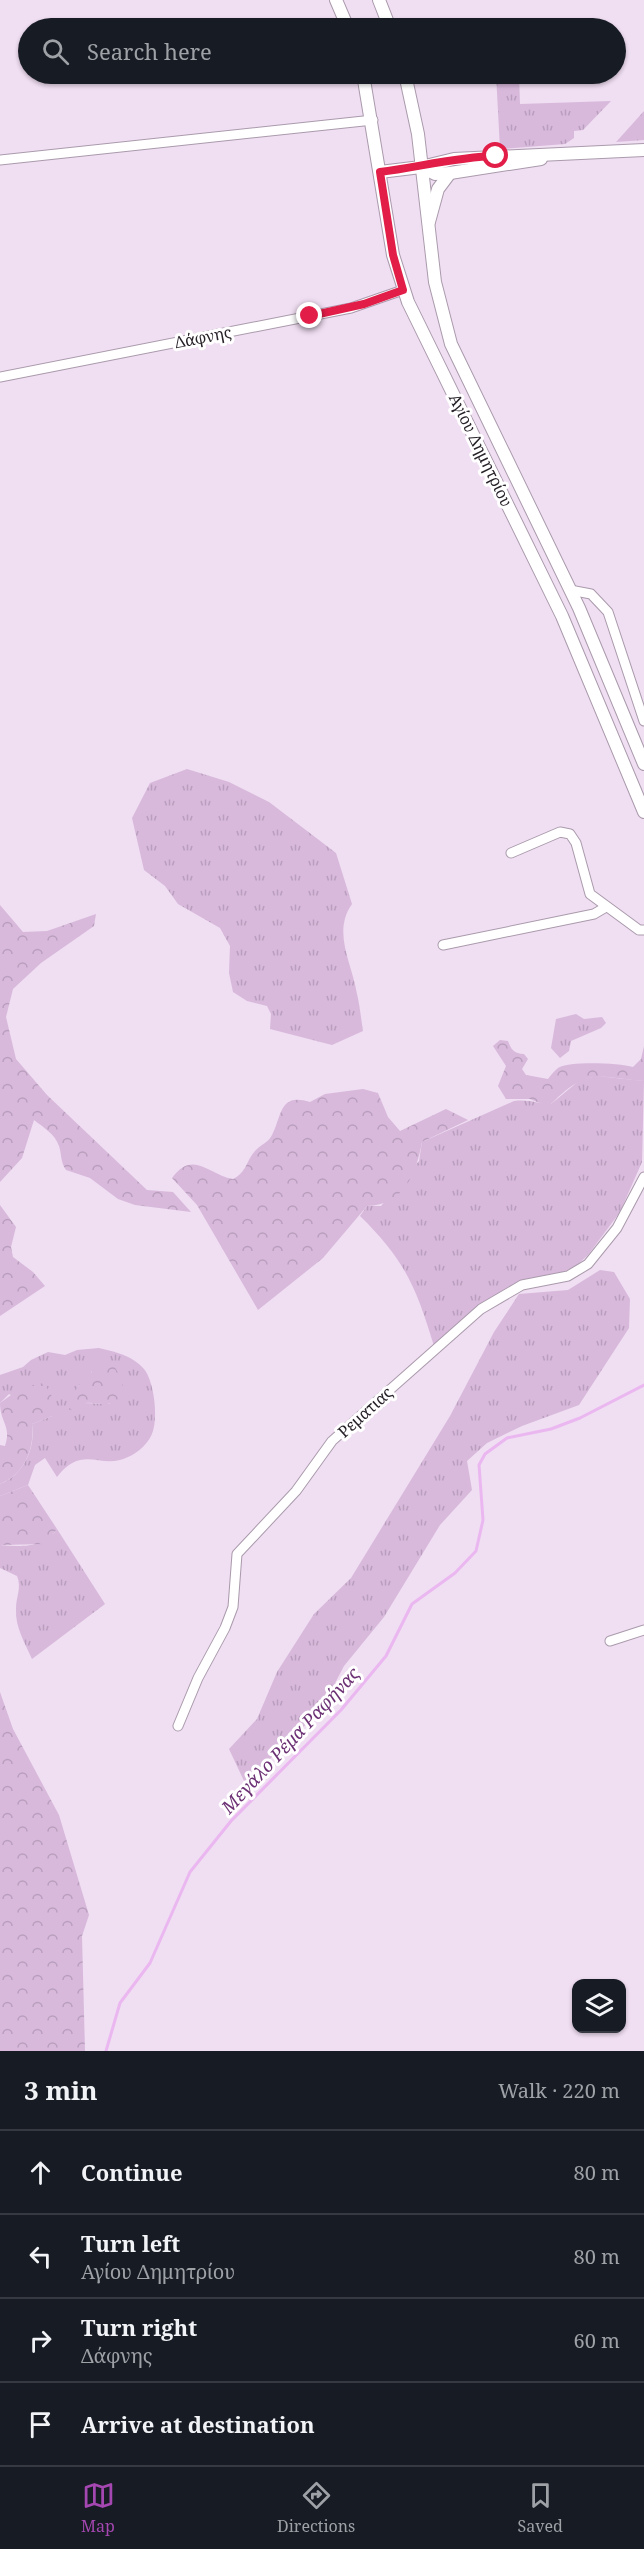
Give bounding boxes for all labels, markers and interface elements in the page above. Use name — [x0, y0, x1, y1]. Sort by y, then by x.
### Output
search box — [18, 18, 626, 84]
icon: search — [39, 35, 72, 68]
text: Search here — [87, 36, 212, 66]
route start — [482, 142, 508, 168]
route end — [296, 302, 322, 328]
street label: Δάφνης — [173, 321, 233, 353]
street label: Αγίου Δημητρίου — [444, 390, 518, 510]
street label: Ρεματιας — [333, 1381, 397, 1442]
water label: Μεγάλο Ρέμα Ραφήνας — [215, 1661, 365, 1819]
map controls — [572, 1979, 626, 2033]
button: layers — [572, 1979, 626, 2033]
text: 3 min — [24, 2072, 98, 2108]
text: Walk · 220 m — [498, 2077, 620, 2104]
icon: ahead — [24, 2156, 57, 2189]
text: Continue — [81, 2157, 183, 2187]
text: 80 m — [574, 2159, 620, 2186]
text: Turn left — [81, 2228, 180, 2258]
icon: left — [24, 2240, 57, 2273]
text: 80 m — [574, 2243, 620, 2270]
text: Αγίου Δημητρίου — [81, 2258, 235, 2285]
text: Turn right — [81, 2312, 197, 2342]
icon: right — [24, 2324, 57, 2357]
text: 60 m — [574, 2327, 620, 2354]
text: Δάφνης — [81, 2342, 152, 2369]
icon: arrive — [24, 2408, 57, 2441]
text: Arrive at destination — [81, 2409, 315, 2439]
tab: Map — [81, 2479, 115, 2537]
tab: Directions — [277, 2479, 355, 2537]
tab: Saved — [518, 2479, 563, 2537]

